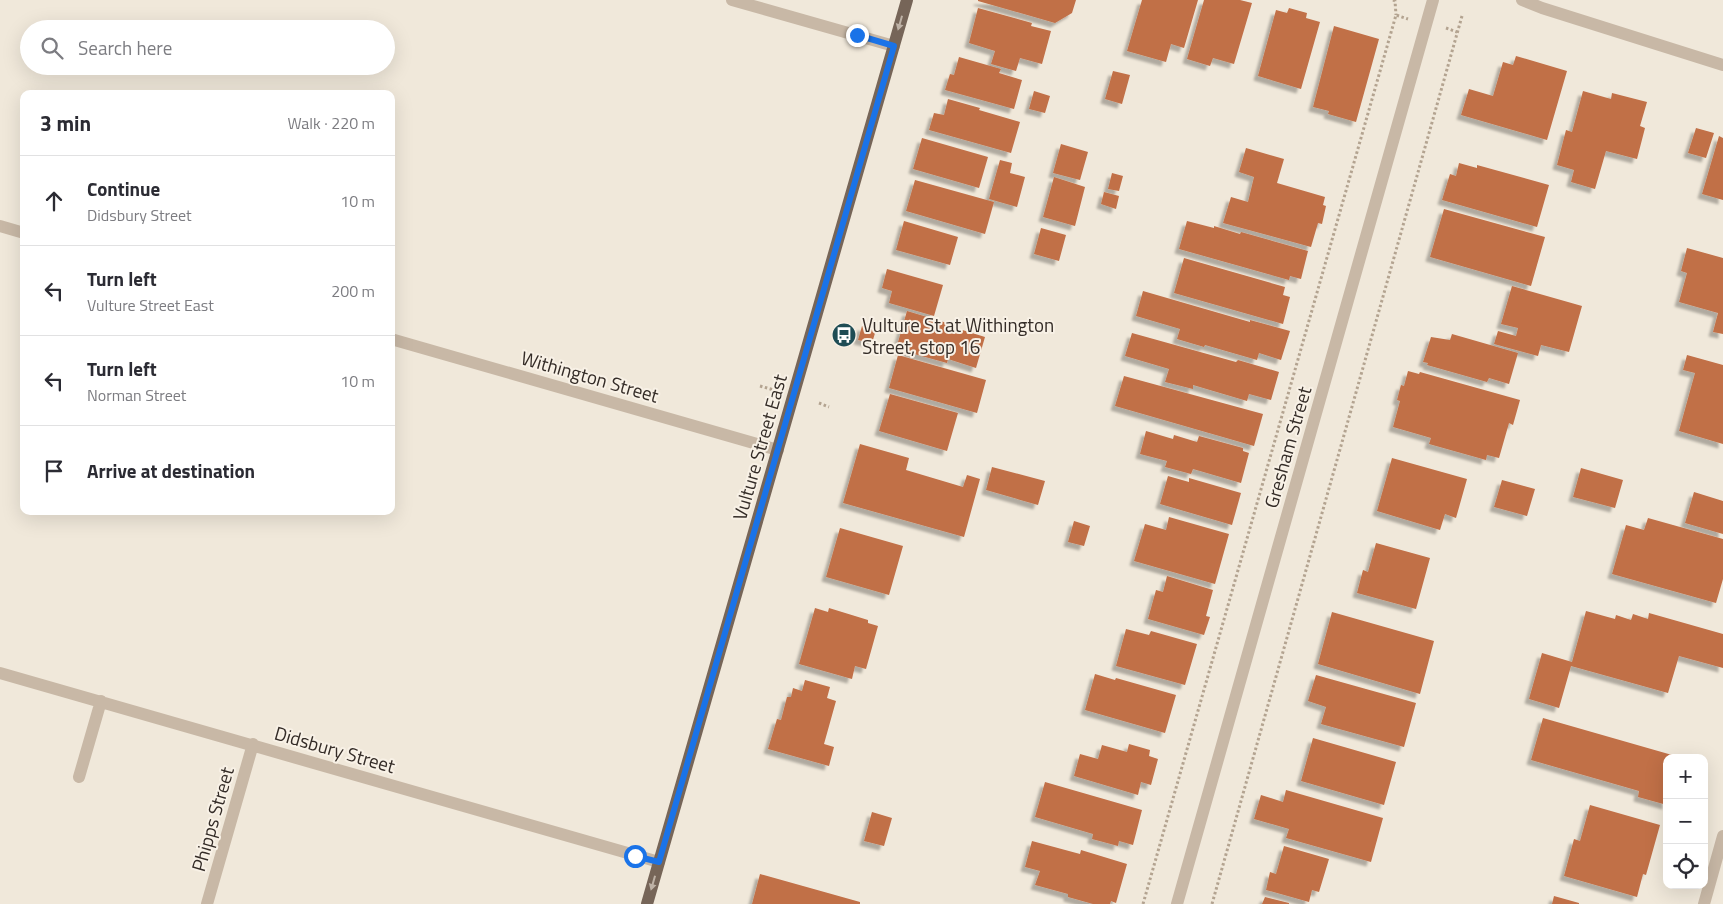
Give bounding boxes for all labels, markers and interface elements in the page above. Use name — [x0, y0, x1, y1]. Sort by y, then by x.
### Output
one-way arrow — [896, 15, 904, 30]
search box — [20, 20, 395, 75]
route end — [846, 24, 869, 47]
text: Search here — [78, 33, 172, 62]
icon: search — [38, 34, 66, 62]
text: 3 min — [40, 107, 91, 139]
text: Walk · 220 m — [287, 111, 375, 135]
text: Continue — [87, 174, 160, 203]
icon: ahead — [40, 187, 68, 215]
text: 10 m — [340, 189, 375, 213]
text: Didsbury Street — [87, 203, 192, 227]
text: Turn left — [87, 264, 157, 293]
icon: left — [40, 277, 68, 305]
text: 200 m — [331, 279, 375, 303]
text: Vulture Street East — [87, 293, 214, 317]
place label: Vulture St at Withington Street, stop 16 — [862, 310, 1054, 361]
bus stop icon: Vulture St at Withington Street, stop 16 — [831, 322, 857, 348]
street label: Withington Street — [518, 342, 663, 410]
text: Turn left — [87, 354, 157, 383]
icon: left — [40, 367, 68, 395]
text: 10 m — [340, 369, 375, 393]
street label: Vulture Street East — [724, 370, 794, 523]
street label: Gresham Street — [1256, 382, 1318, 511]
text: Norman Street — [87, 383, 186, 407]
text: Arrive at destination — [87, 456, 255, 485]
icon: arrive — [40, 457, 68, 485]
street label: Didsbury Street — [271, 718, 399, 780]
map controls — [1663, 754, 1708, 889]
button: + — [1663, 754, 1708, 799]
street label: Phipps Street — [183, 763, 241, 875]
button: − — [1663, 799, 1708, 844]
button: locate — [1663, 844, 1708, 889]
route start — [624, 845, 647, 868]
one-way arrow — [649, 876, 657, 891]

